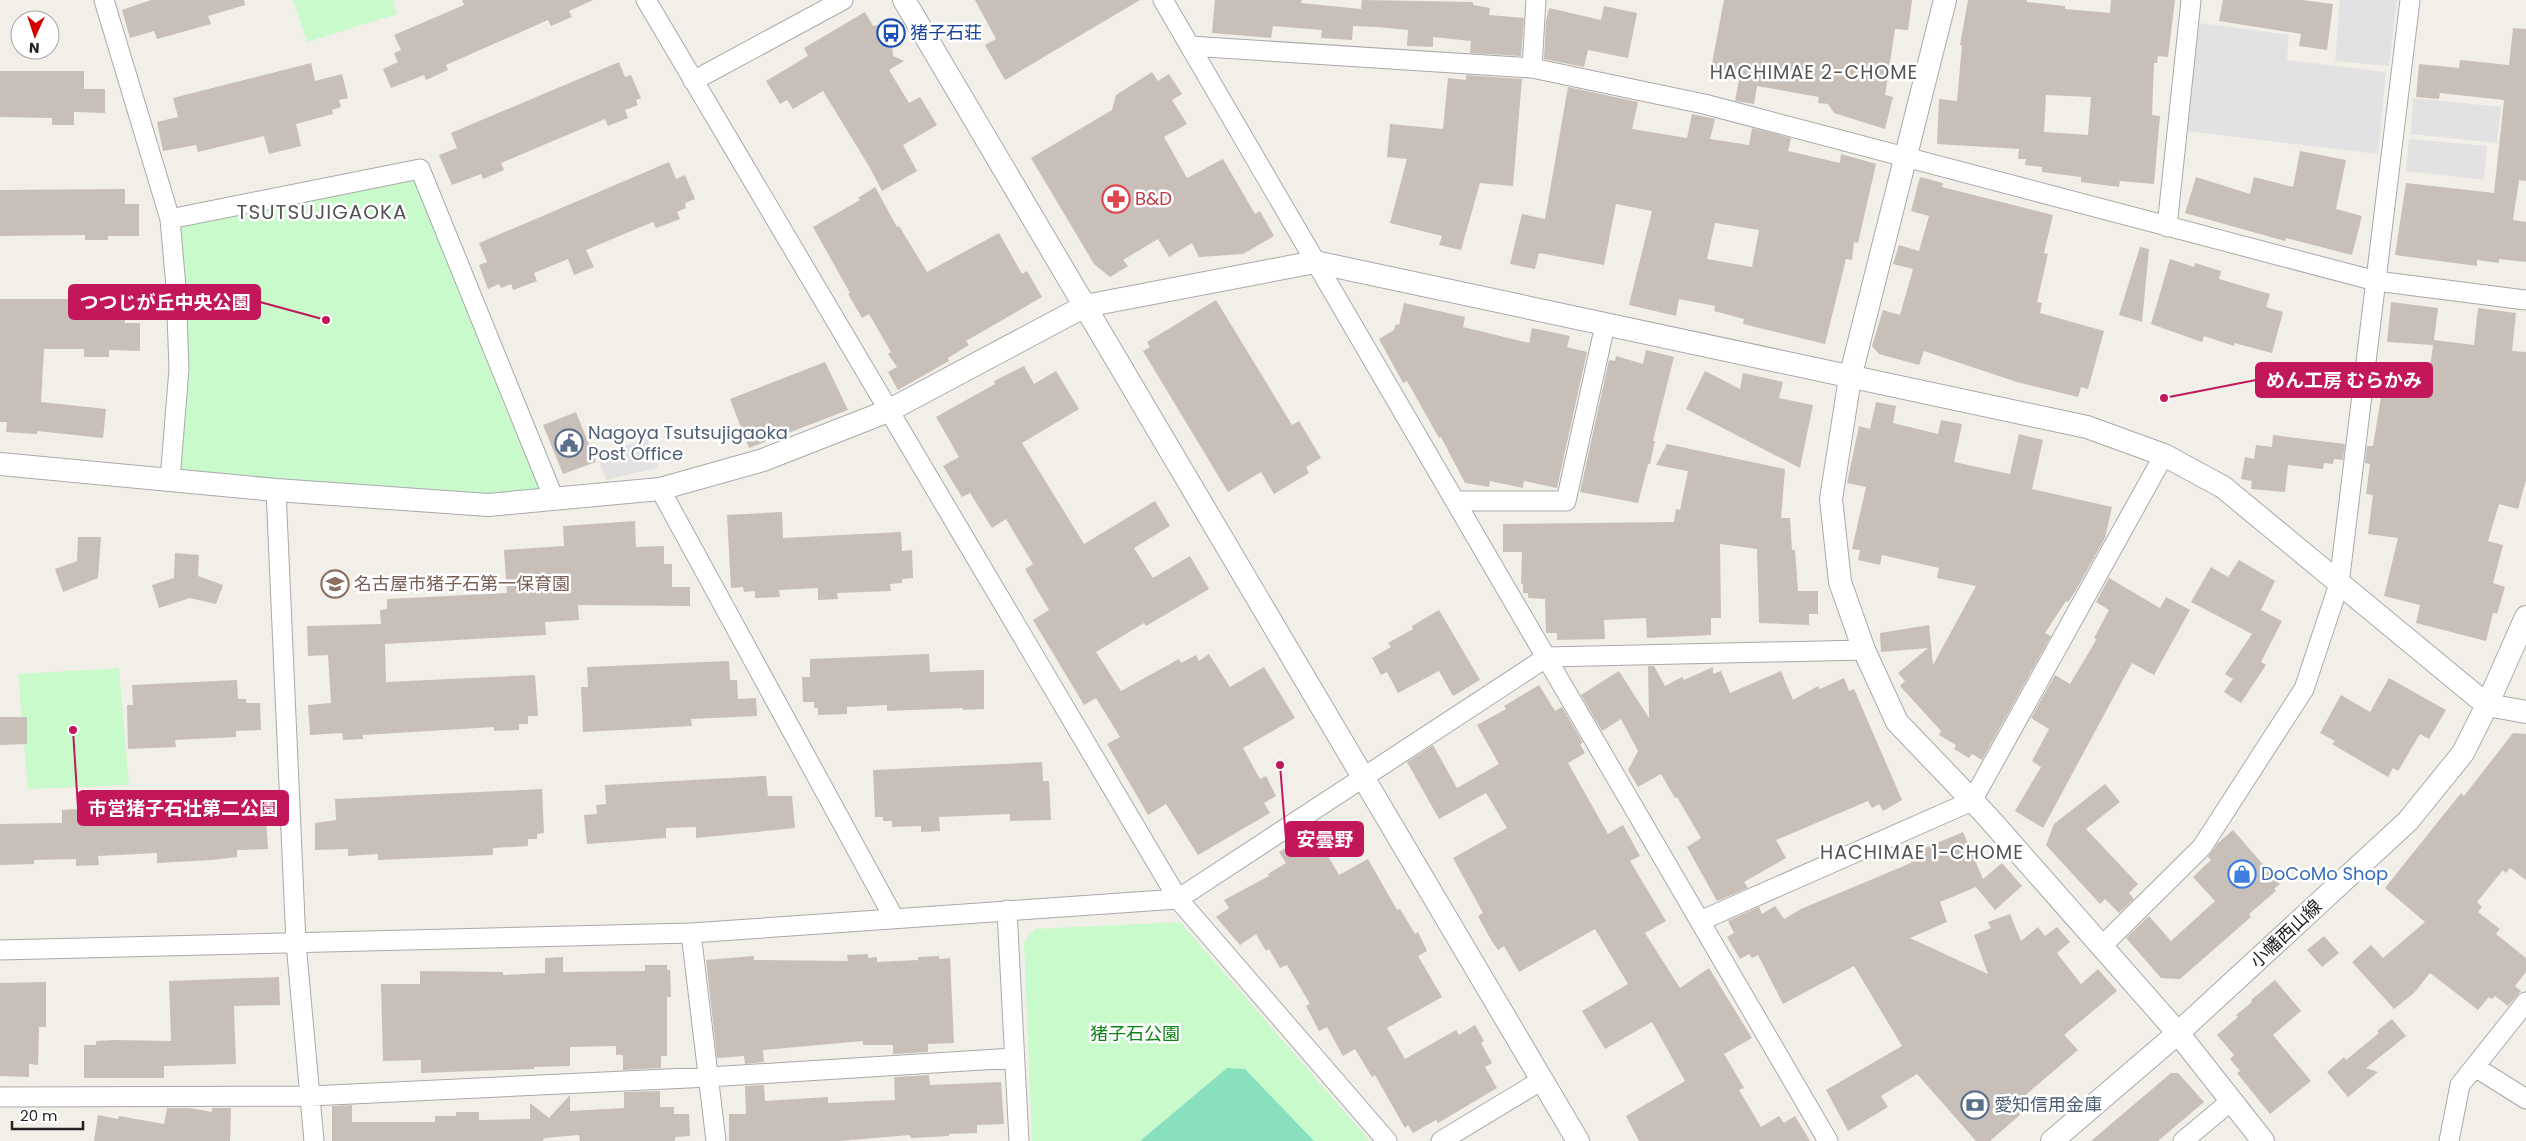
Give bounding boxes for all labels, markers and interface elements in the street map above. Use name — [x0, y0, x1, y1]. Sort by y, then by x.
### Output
north arrow — [10, 10, 60, 60]
bus stop icon: 猪子石荘 — [876, 18, 906, 48]
place label: 猪子石荘 — [910, 20, 982, 45]
text: N — [29, 38, 40, 58]
district label: HACHIMAE 2-CHOME — [1710, 59, 1918, 86]
pharmacy icon: B&D — [1101, 184, 1131, 214]
place label: B&D — [1135, 186, 1172, 211]
district label: TSUTSUJIGAOKA — [237, 198, 407, 226]
callout: つつじが丘中央公園 — [69, 285, 260, 319]
text: つつじが丘中央公園 — [79, 289, 251, 316]
callout: めん工房 むらかみ — [2256, 363, 2432, 397]
text: めん工房 むらかみ — [2266, 367, 2422, 394]
place label: Nagoya Tsutsujigaoka Post Office — [588, 420, 788, 466]
public building icon: Nagoya Tsutsujigaoka Post Office — [554, 428, 584, 458]
school or university icon: 名古屋市猪子石第一保育園 — [320, 569, 350, 599]
place label: 名古屋市猪子石第一保育園 — [354, 571, 570, 596]
callout: 市営猪子石壮第二公園 — [78, 791, 288, 825]
text: 市営猪子石壮第二公園 — [88, 795, 278, 822]
callout: 安曇野 — [1286, 822, 1363, 856]
text: 安曇野 — [1296, 826, 1354, 853]
district label: HACHIMAE 1-CHOME — [1820, 839, 2024, 866]
shop icon: DoCoMo Shop — [2227, 859, 2257, 889]
place label: DoCoMo Shop — [2261, 861, 2388, 886]
street label: 小幡西山線 — [2244, 894, 2327, 973]
park label: 猪子石公園 — [1090, 1021, 1180, 1046]
bank icon: 愛知信用金庫 — [1960, 1090, 1990, 1120]
place label: 愛知信用金庫 — [1994, 1092, 2102, 1117]
scale bar — [12, 1098, 84, 1130]
text: 20 m — [20, 1105, 58, 1126]

